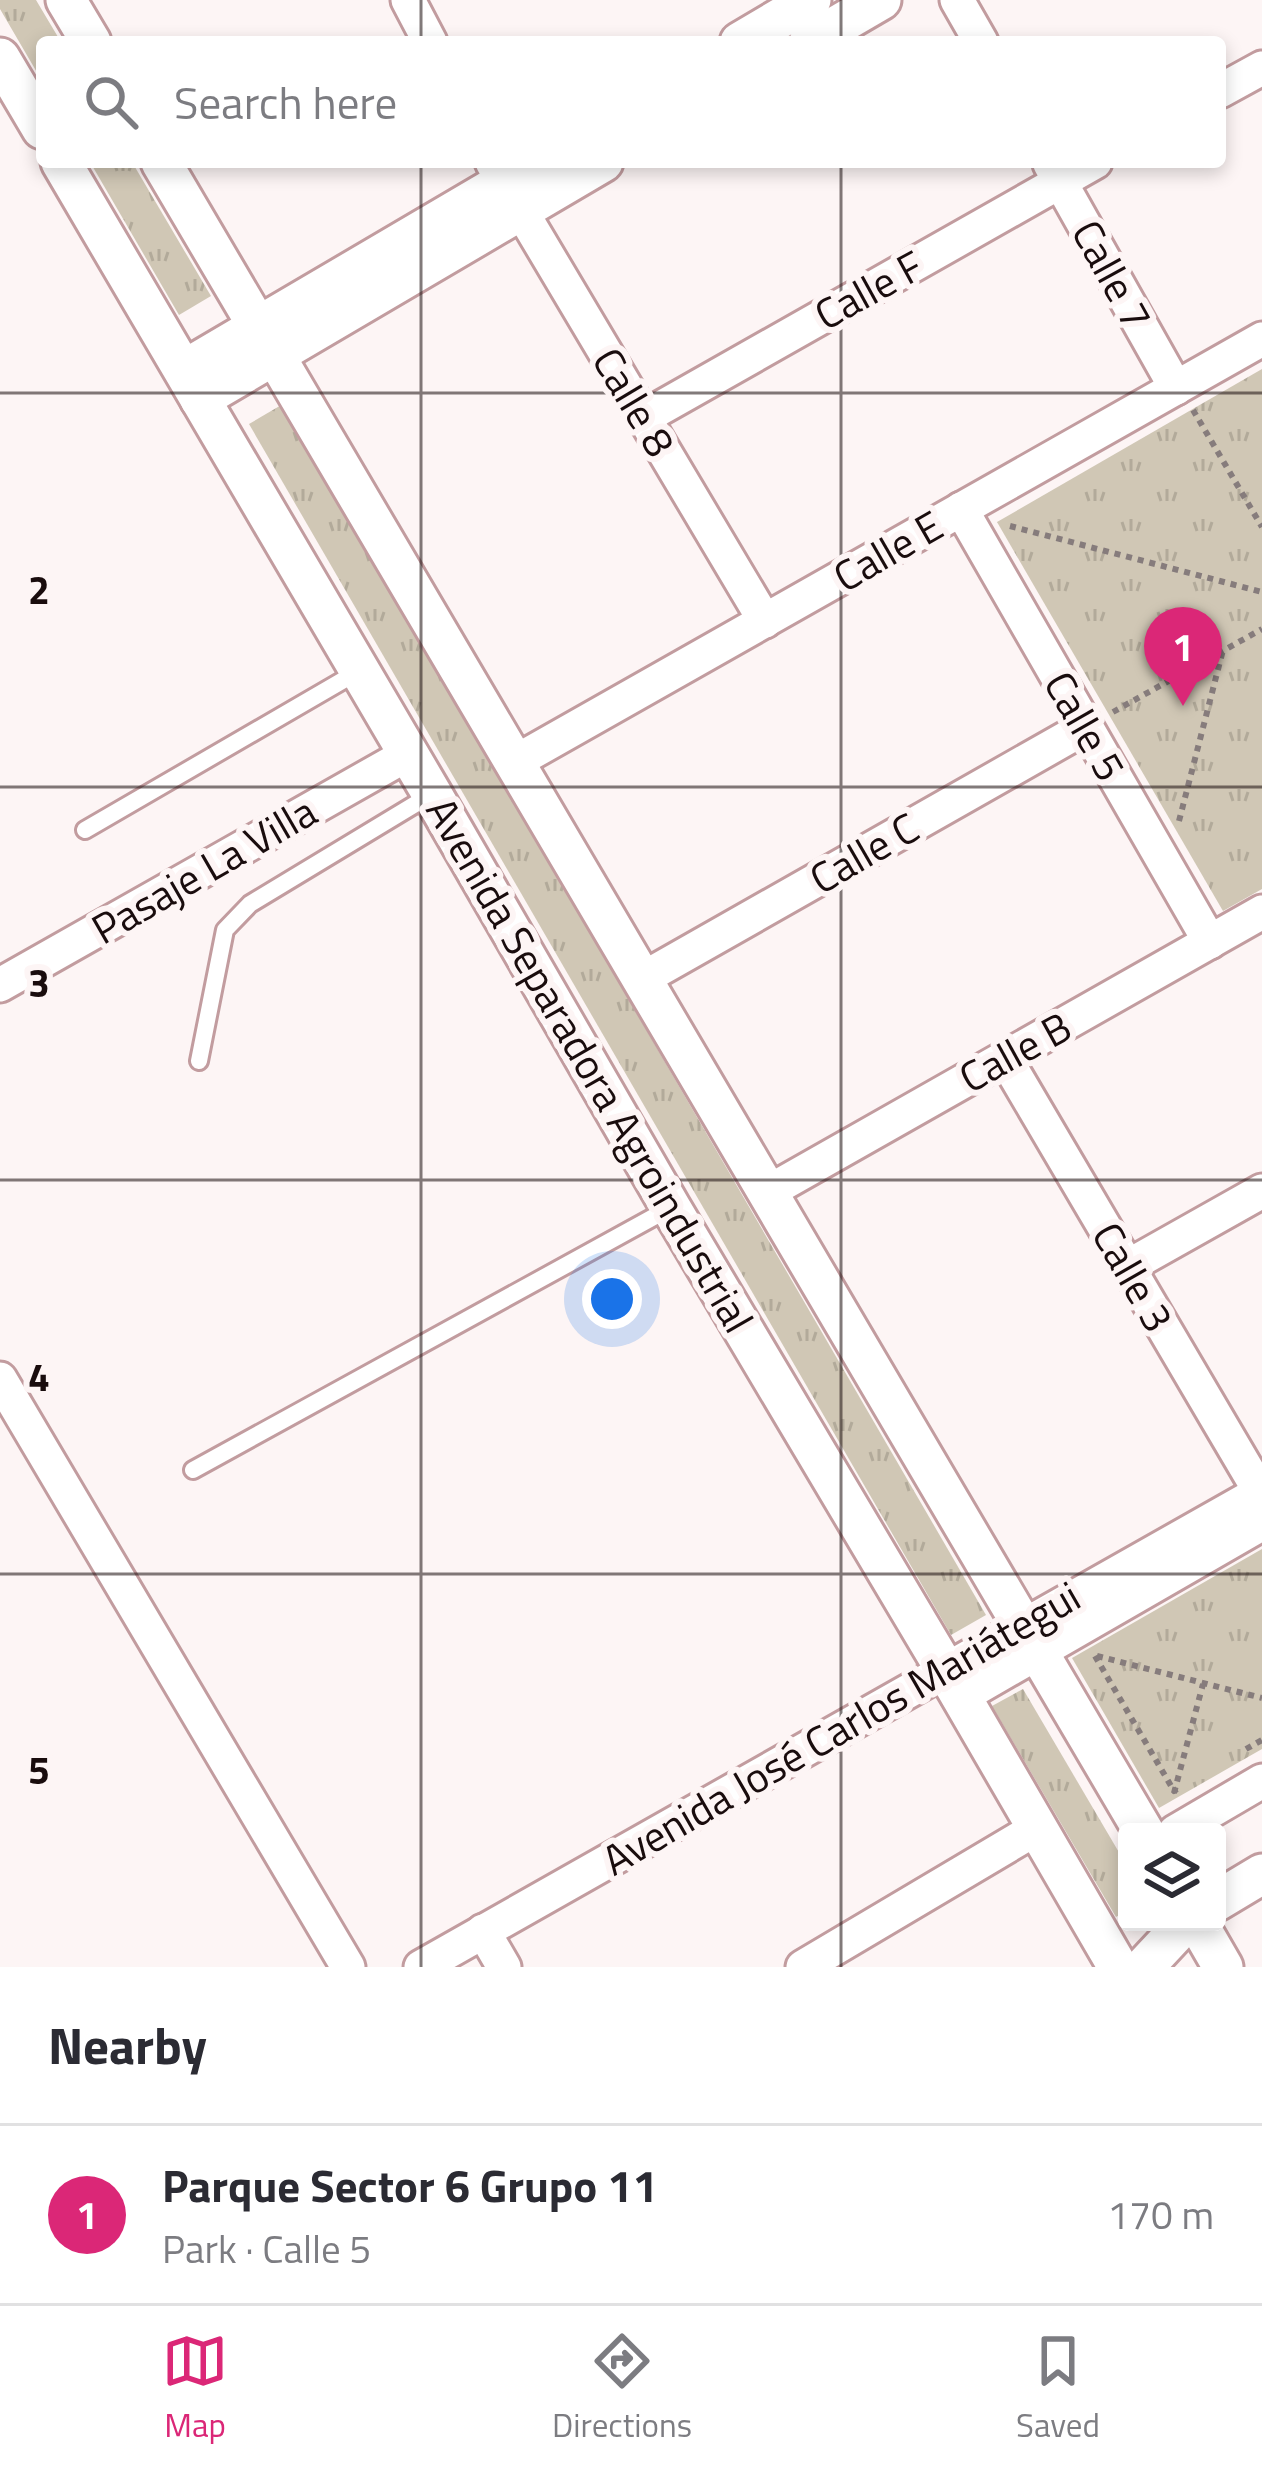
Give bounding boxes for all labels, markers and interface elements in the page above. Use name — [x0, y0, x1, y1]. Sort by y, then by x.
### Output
search box — [36, 36, 1226, 168]
text: Search here — [174, 68, 397, 136]
icon: search — [78, 69, 144, 135]
street label: Calle 7 — [1056, 208, 1169, 341]
street label: Calle F — [802, 233, 935, 345]
street label: Calle 8 — [577, 335, 692, 468]
street label: Calle E — [821, 493, 954, 607]
text: 2 — [28, 560, 50, 619]
pin: 1 — [1144, 607, 1222, 706]
street label: Calle 5 — [1029, 659, 1143, 792]
street label: Pasaje La Villa — [79, 779, 328, 959]
street label: Avenida Separadora Agroindustrial — [411, 785, 771, 1344]
street label: Calle C — [797, 795, 930, 909]
text: 3 — [28, 953, 50, 1012]
street label: Calle B — [947, 994, 1082, 1108]
street label: Calle 3 — [1077, 1210, 1191, 1343]
your location — [582, 1269, 642, 1329]
text: 4 — [28, 1347, 50, 1406]
street label: Avenida José Carlos Mariátegui — [589, 1564, 1092, 1891]
text: 5 — [28, 1740, 50, 1799]
map controls — [1118, 1823, 1226, 1931]
button: layers — [1118, 1823, 1226, 1931]
text: Nearby — [48, 2006, 207, 2084]
text: Parque Sector 6 Grupo 11 — [162, 2151, 658, 2219]
text: 1 — [76, 2185, 98, 2244]
text: 170 m — [1107, 2185, 1214, 2244]
text: Park · Calle 5 — [162, 2219, 371, 2278]
tab: Map — [162, 2328, 228, 2450]
tab: Directions — [552, 2328, 692, 2450]
tab: Saved — [1016, 2328, 1100, 2450]

